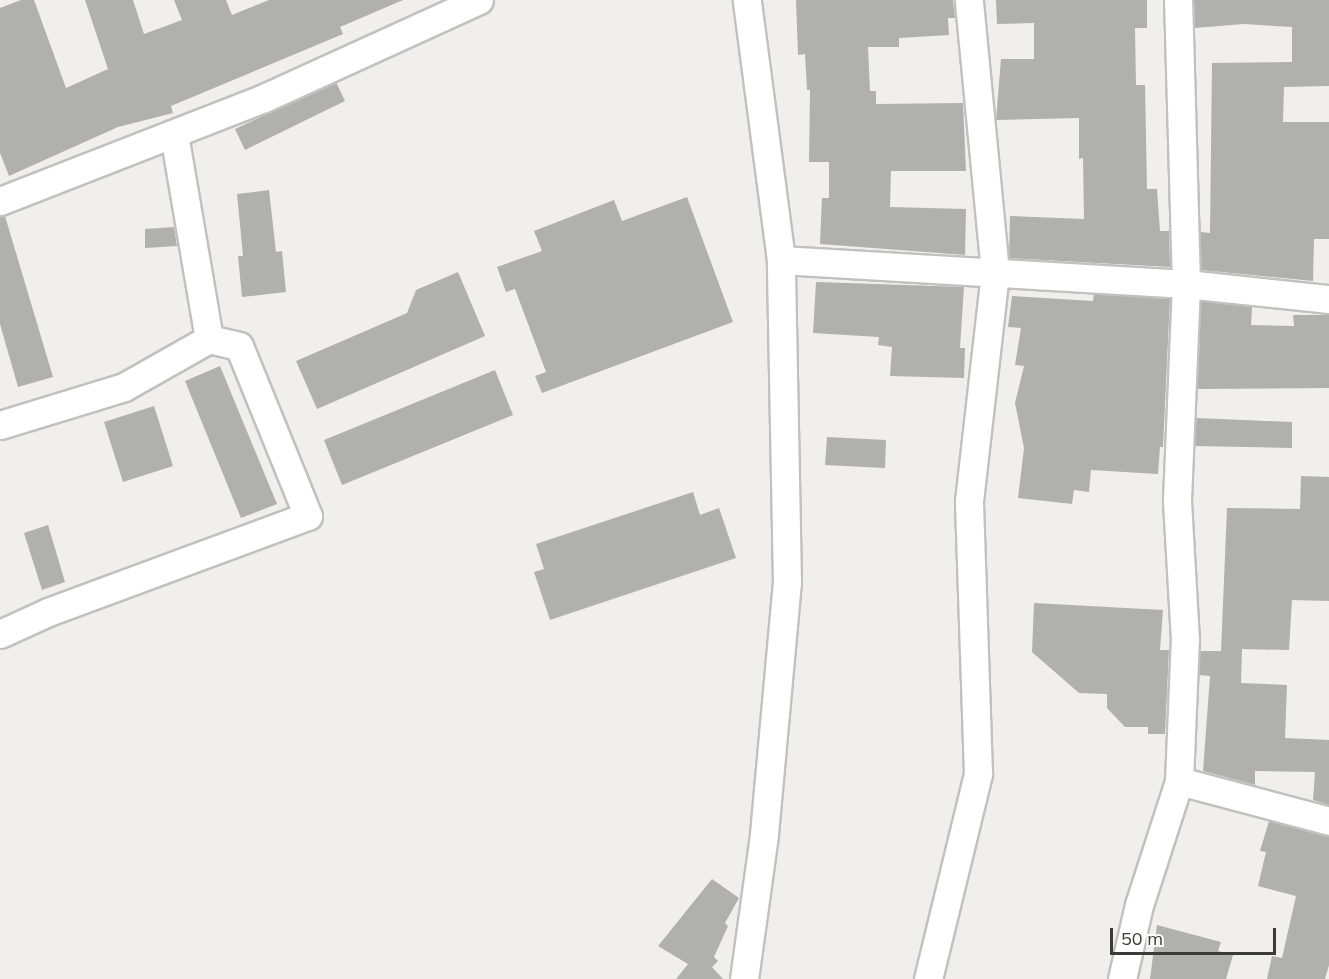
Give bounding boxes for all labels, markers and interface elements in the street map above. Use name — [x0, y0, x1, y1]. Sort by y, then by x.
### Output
scale bar — [1113, 916, 1280, 954]
text: 50 m — [1121, 927, 1163, 950]

